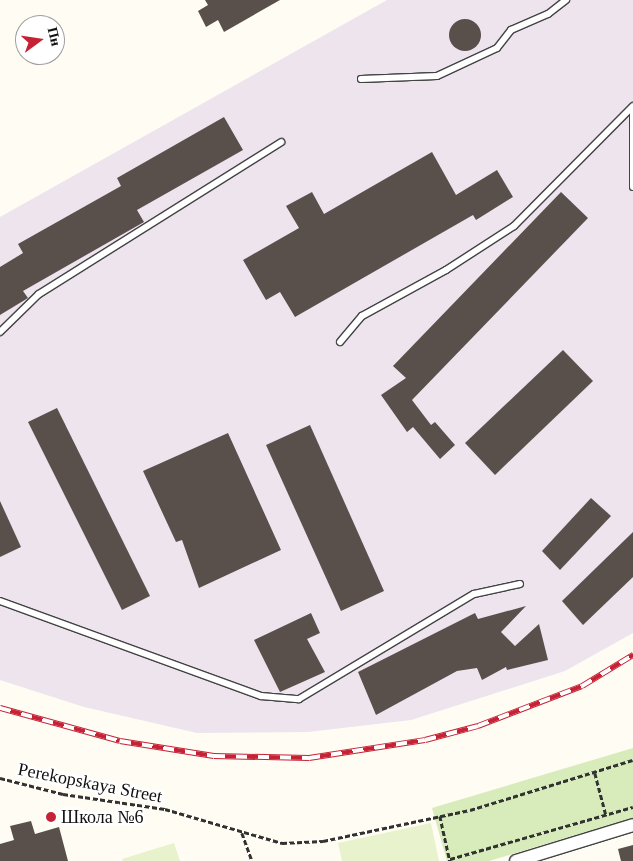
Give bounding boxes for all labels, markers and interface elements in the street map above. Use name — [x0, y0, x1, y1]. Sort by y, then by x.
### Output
north arrow — [15, 15, 65, 65]
text: Пн — [44, 25, 64, 48]
street label: Perekopskaya Street — [16, 758, 164, 808]
place label: Школа №6 — [61, 806, 143, 828]
marker: Школа №6 — [45, 811, 57, 823]

